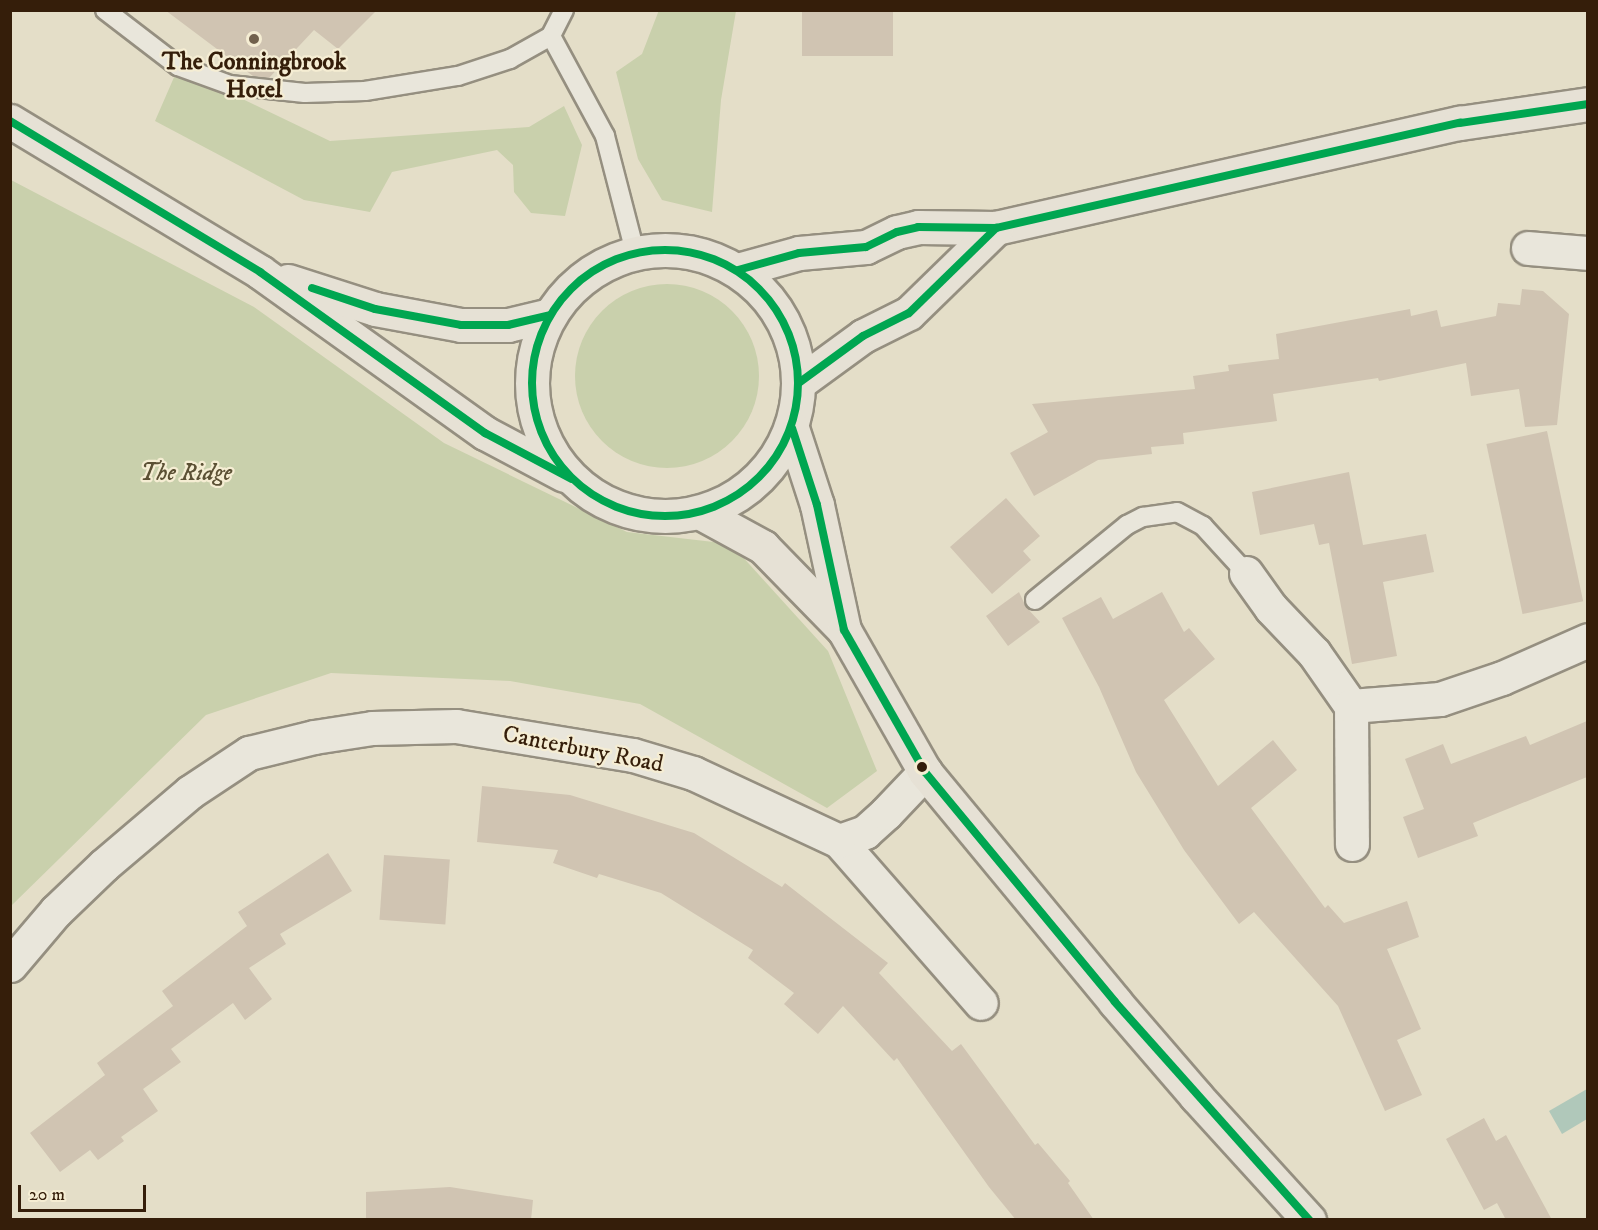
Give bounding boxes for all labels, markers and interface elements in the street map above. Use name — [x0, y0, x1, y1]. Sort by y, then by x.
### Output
marker: The Conningbrook Hotel — [247, 32, 261, 46]
place label: The Conningbrook Hotel — [162, 49, 346, 105]
park label: The Ridge — [140, 460, 232, 488]
street label: Canterbury Road — [500, 720, 666, 780]
unlabelled marker — [916, 761, 928, 773]
scale bar — [21, 1173, 148, 1211]
text: 20 m — [29, 1184, 65, 1206]

